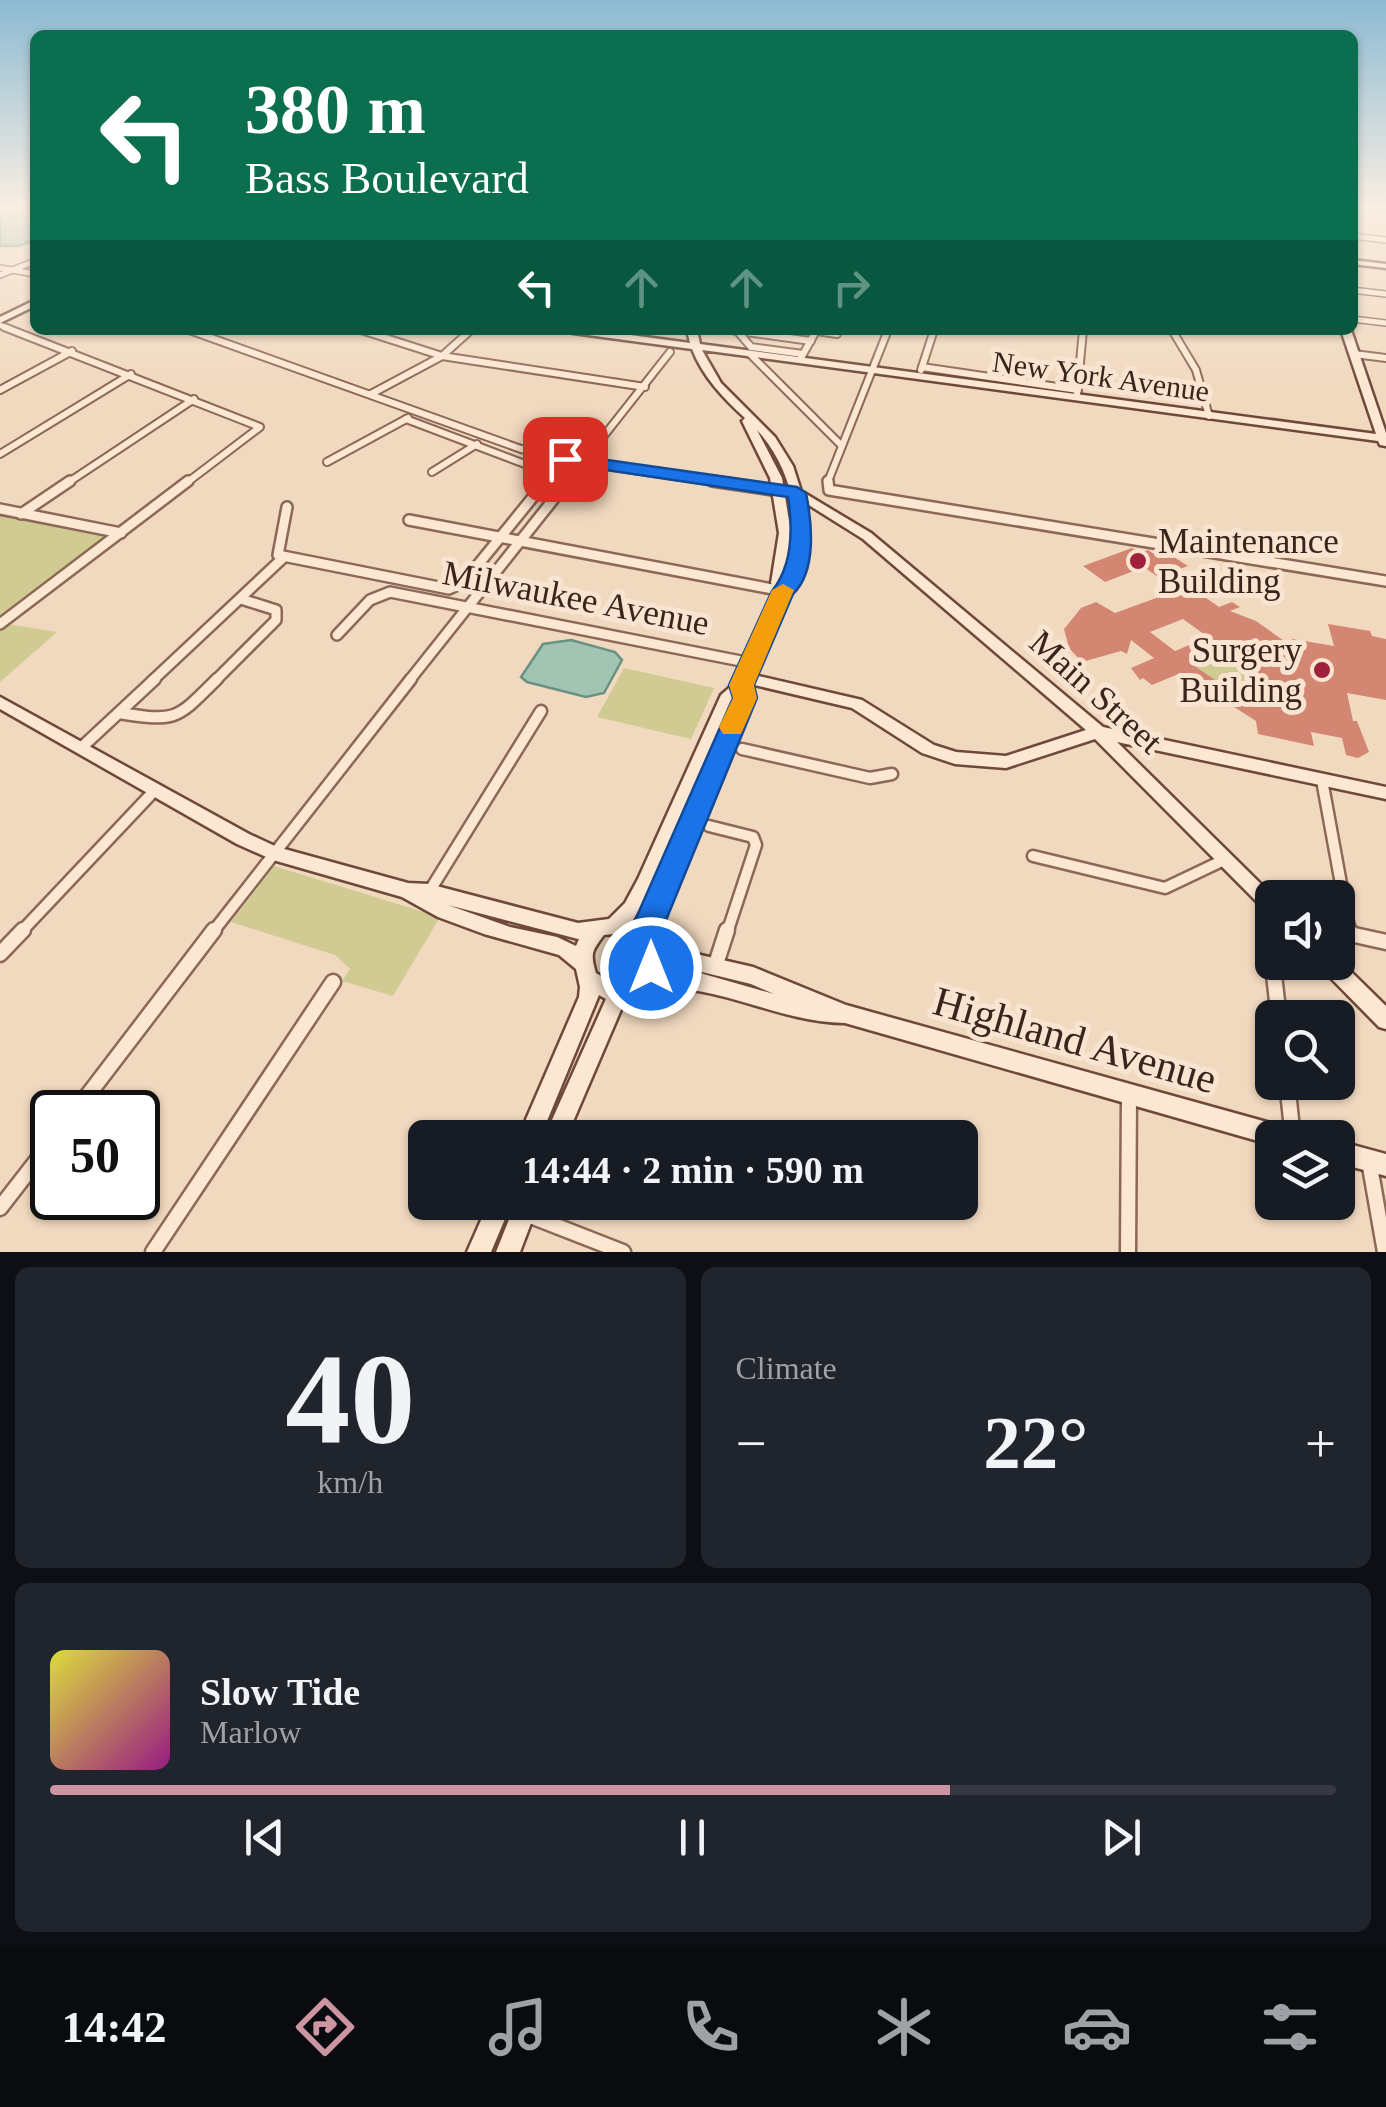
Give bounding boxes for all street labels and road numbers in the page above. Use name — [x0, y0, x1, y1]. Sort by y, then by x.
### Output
street label: New York Avenue — [990, 344, 1212, 408]
street label: Milwaukee Avenue — [440, 553, 712, 643]
street label: Main Street — [1022, 623, 1170, 762]
street label: Highland Avenue — [928, 978, 1222, 1102]

